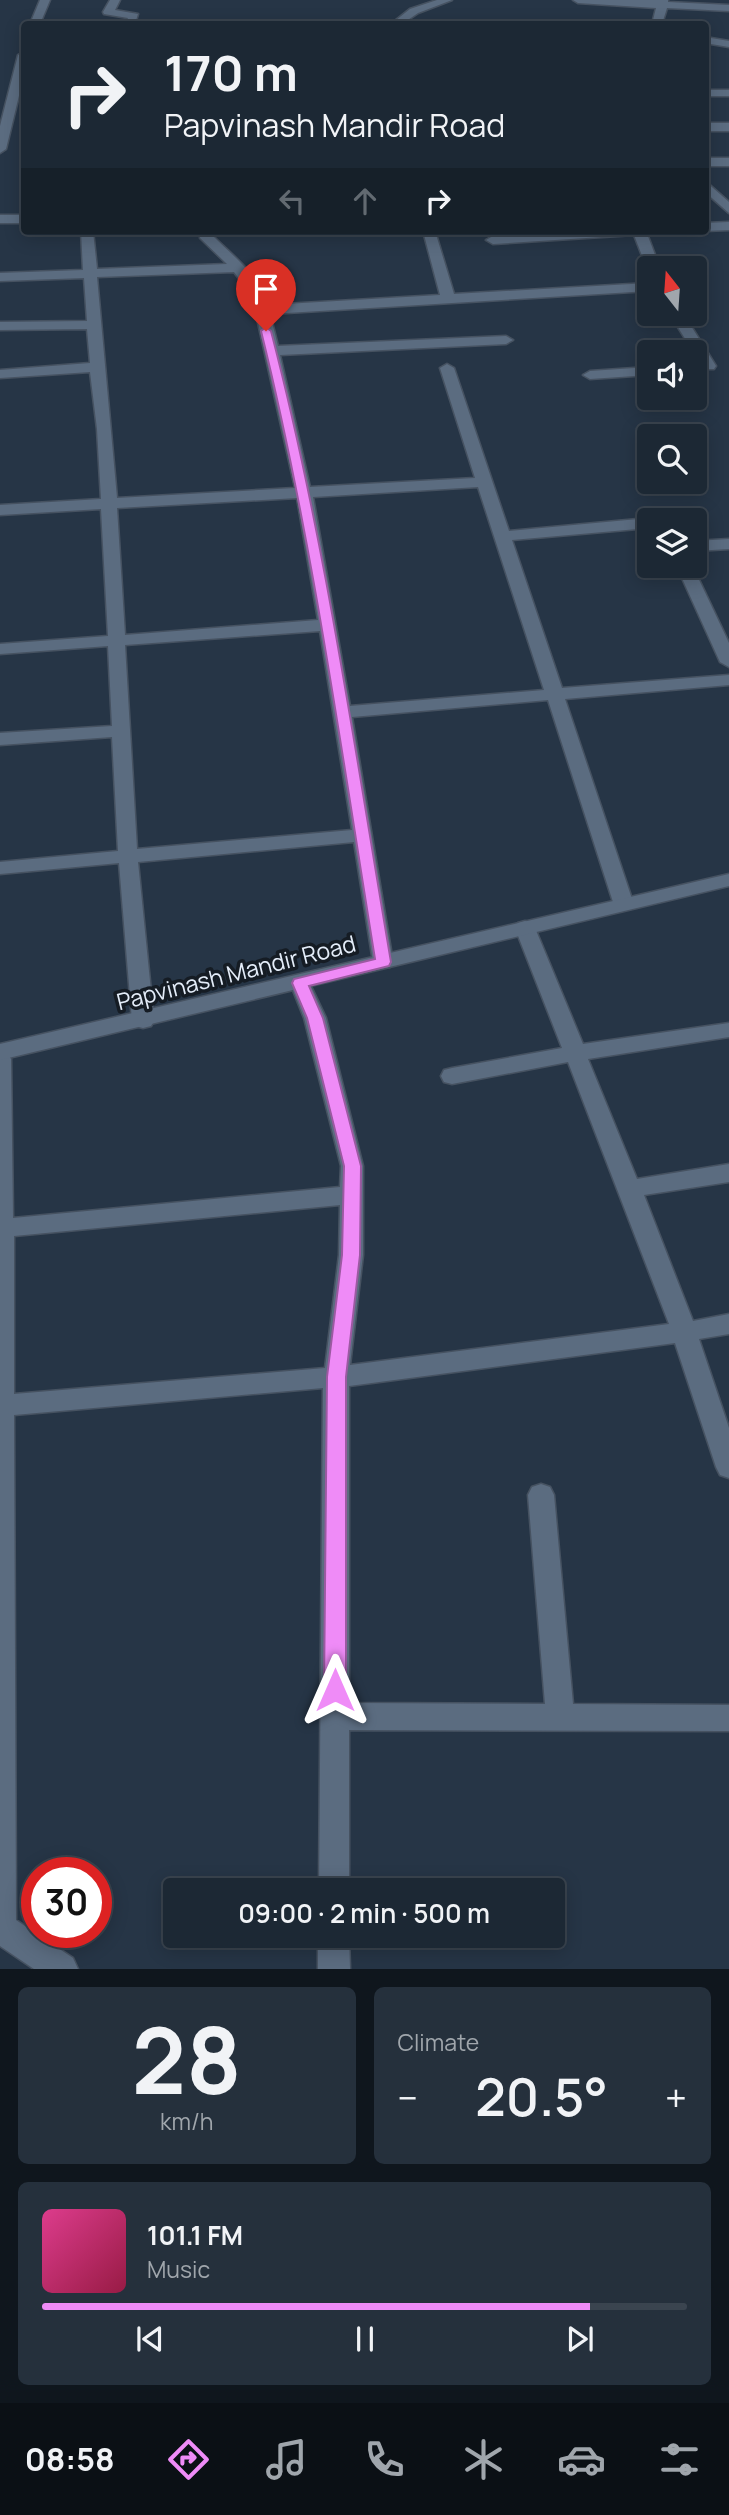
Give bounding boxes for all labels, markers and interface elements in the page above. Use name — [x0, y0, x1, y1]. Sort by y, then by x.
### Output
text: 170 m — [164, 39, 298, 106]
icon: right — [49, 49, 140, 140]
text: Papvinash Mandir Road — [164, 103, 505, 147]
icon: left — [273, 182, 311, 220]
icon: ahead — [346, 182, 384, 220]
icon: right — [419, 182, 457, 220]
north arrow — [637, 256, 707, 326]
map controls — [637, 256, 707, 578]
pin — [236, 259, 296, 331]
icon: arrive — [247, 270, 285, 308]
button: sound — [637, 340, 707, 410]
button: search — [637, 424, 707, 494]
button: layers — [637, 508, 707, 578]
street label: Papvinash Mandir Road — [113, 927, 359, 1017]
position arrow — [298, 1653, 372, 1727]
speed limit sign: 30 — [21, 1857, 112, 1948]
text: 09:00 · 2 min · 500 m — [238, 1895, 490, 1931]
text: 28 — [132, 1997, 242, 2121]
text: Climate — [398, 2026, 479, 2058]
text: 20.5° — [475, 2061, 608, 2132]
text: − — [398, 2071, 418, 2123]
text: + — [665, 2071, 687, 2123]
text: km/h — [160, 2105, 214, 2137]
text: 101.1 FM — [147, 2217, 243, 2253]
text: Music — [147, 2253, 210, 2285]
icon: previous — [131, 2320, 169, 2358]
icon: pause — [346, 2320, 384, 2358]
icon: next — [561, 2320, 599, 2358]
icon: directions — [164, 2435, 213, 2484]
icon: music — [262, 2435, 311, 2484]
icon: phone — [360, 2435, 409, 2484]
icon: climate — [459, 2435, 508, 2484]
icon: car — [557, 2435, 606, 2484]
icon: filters — [655, 2435, 704, 2484]
text: 08:58 — [25, 2437, 115, 2481]

